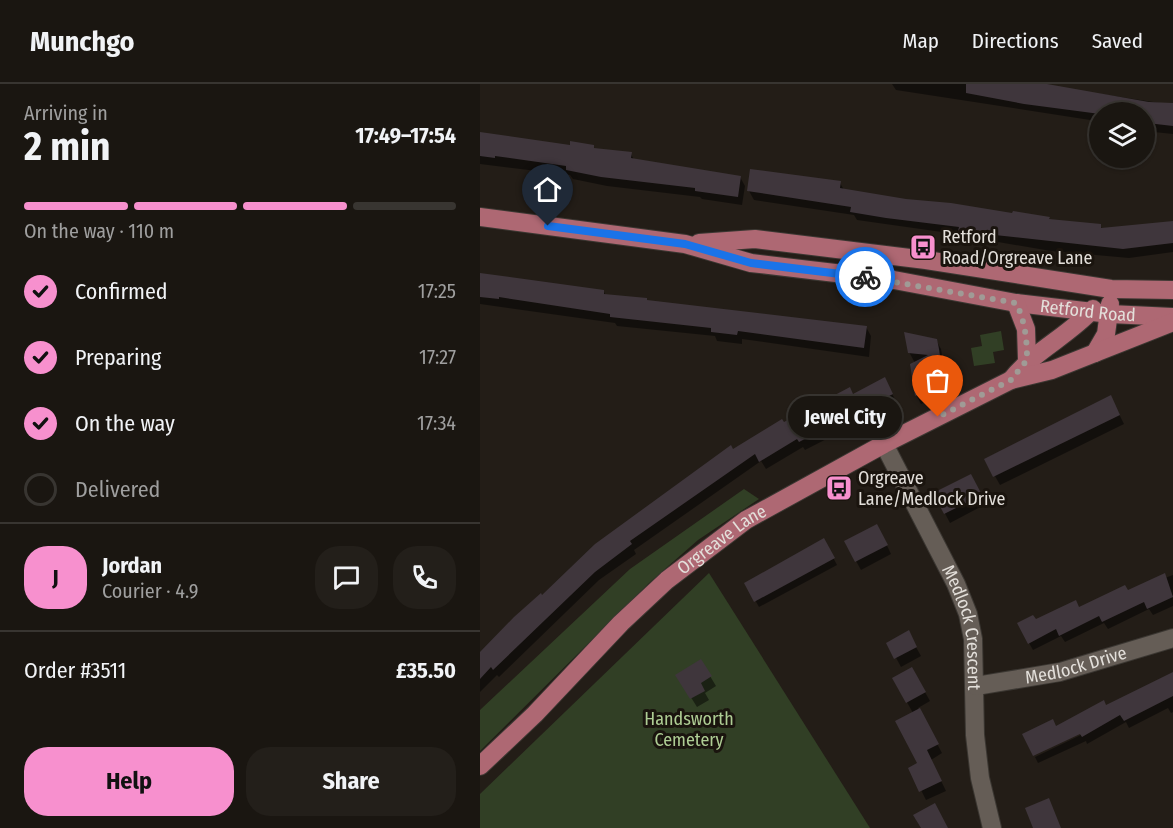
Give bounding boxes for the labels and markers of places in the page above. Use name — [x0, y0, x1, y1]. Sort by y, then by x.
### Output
pin — [522, 164, 573, 226]
place label: Retford Road/Orgreave Lane — [942, 226, 1092, 269]
bus stop icon: Retford Road/Orgreave Lane — [908, 232, 938, 262]
pin — [912, 355, 963, 417]
callout: Jewel City — [788, 396, 902, 438]
place label: Orgreave Lane/Medlock Drive — [858, 467, 1005, 510]
bus stop icon: Orgreave Lane/Medlock Drive — [824, 473, 854, 503]

